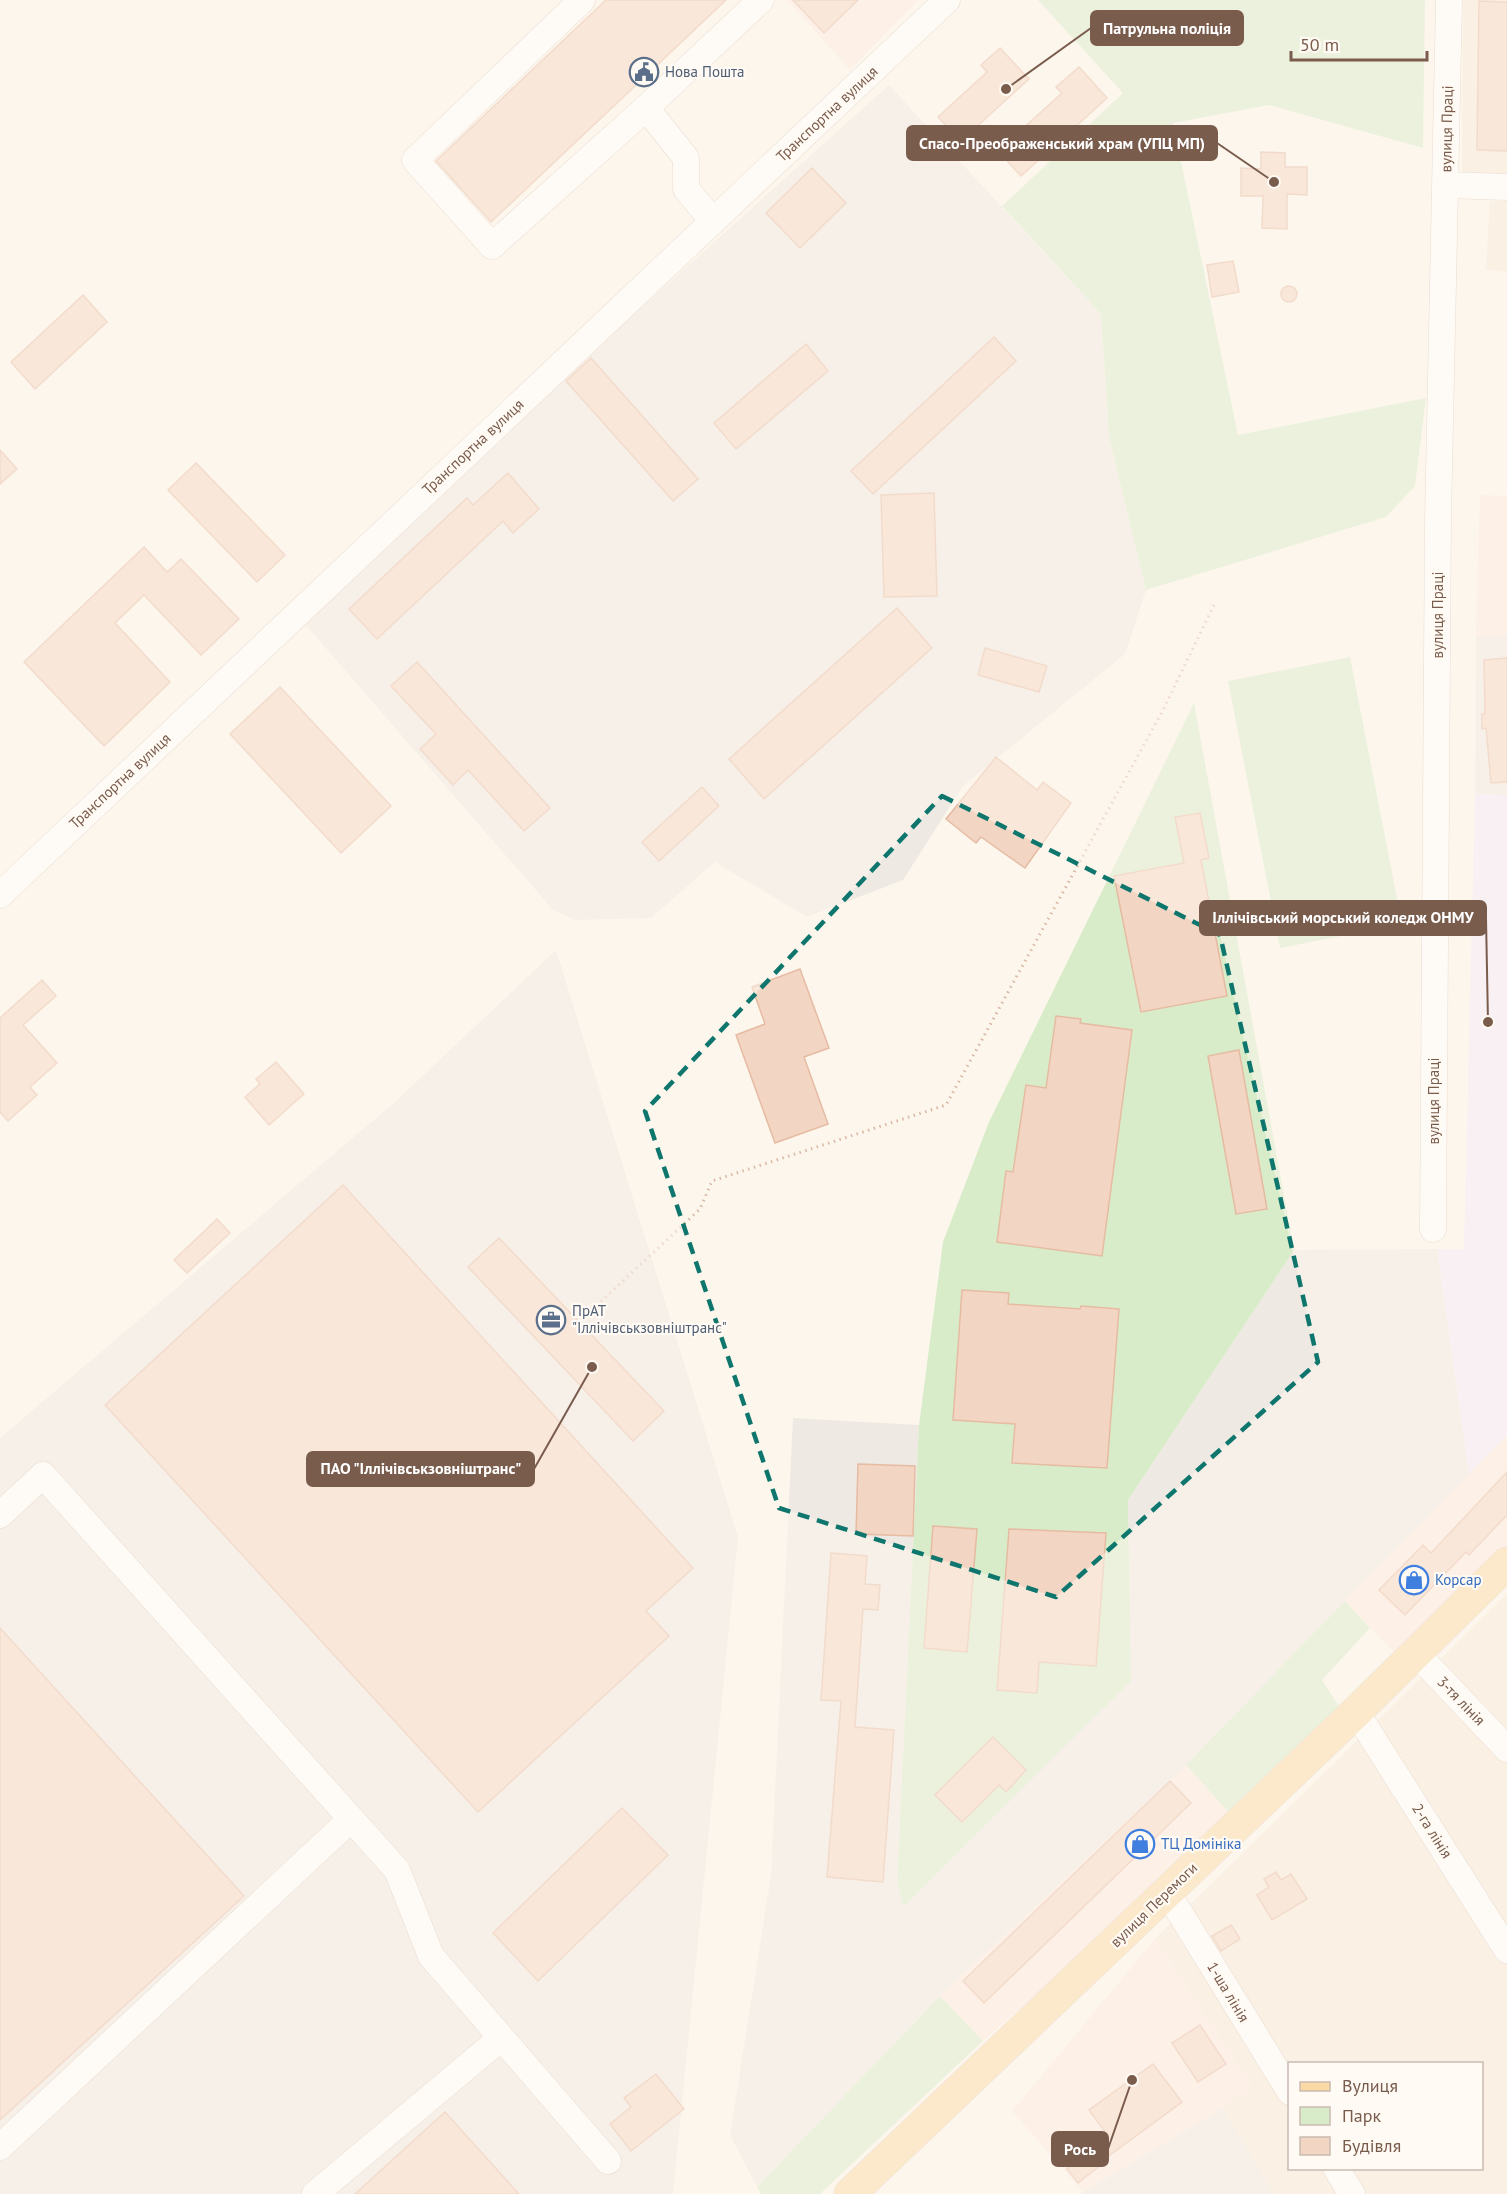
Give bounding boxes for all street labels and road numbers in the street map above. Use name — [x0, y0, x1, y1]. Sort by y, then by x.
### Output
street label: Транспортна вулиця — [772, 62, 881, 166]
street label: вулиця Праці — [1436, 85, 1457, 173]
street label: Транспортна вулиця — [418, 395, 527, 499]
street label: вулиця Праці — [1428, 571, 1447, 659]
street label: Транспортна вулиця — [65, 729, 174, 833]
street label: вулиця Праці — [1424, 1057, 1443, 1145]
street label: 3-тя лінія — [1433, 1672, 1489, 1729]
street label: 2-га лінія — [1408, 1800, 1457, 1862]
street label: вулиця Перемоги — [1106, 1858, 1201, 1951]
street label: 1-ша лінія — [1203, 1958, 1254, 2025]

